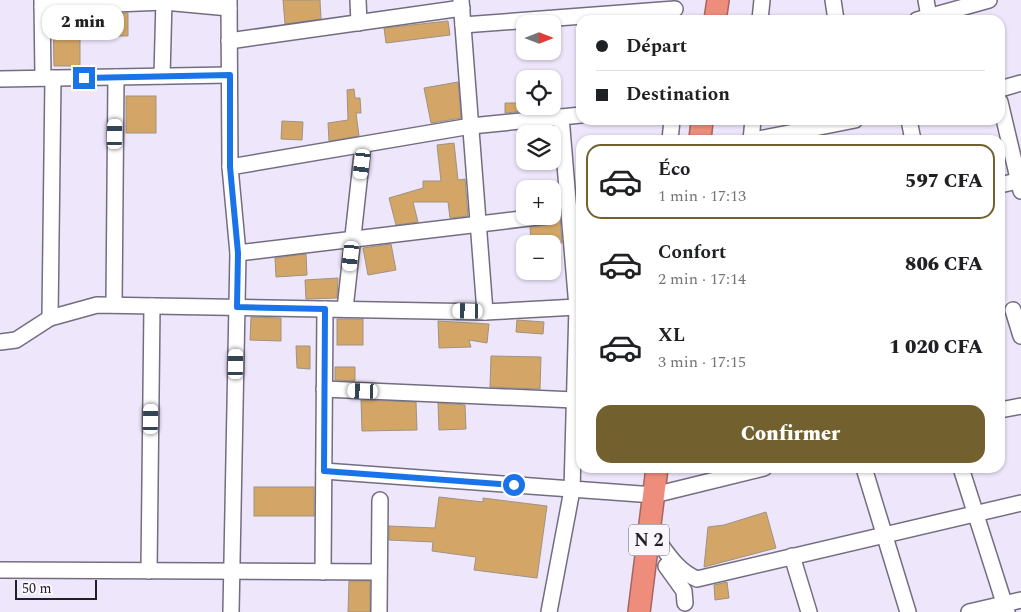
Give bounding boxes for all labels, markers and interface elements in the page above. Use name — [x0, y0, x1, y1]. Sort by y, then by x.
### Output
callout: 2 min — [43, 5, 125, 40]
text: 2 min — [61, 10, 105, 34]
north arrow — [516, 15, 561, 60]
map controls — [516, 15, 561, 280]
text: Départ — [626, 32, 687, 61]
route end — [73, 67, 95, 89]
button: locate — [516, 70, 561, 115]
text: Destination — [626, 80, 730, 109]
car — [107, 119, 122, 149]
button: layers — [516, 125, 561, 170]
car — [352, 148, 371, 180]
text: Éco — [658, 155, 690, 184]
icon: car — [598, 159, 643, 204]
text: 597 CFA — [905, 167, 983, 196]
button: + — [516, 180, 561, 225]
text: 1 min · 17:13 — [658, 184, 746, 208]
button: − — [516, 235, 561, 280]
text: Confort — [658, 238, 726, 267]
car — [341, 240, 360, 272]
icon: car — [598, 242, 643, 287]
text: 806 CFA — [905, 250, 983, 279]
text: 2 min · 17:14 — [658, 267, 746, 291]
car — [452, 303, 483, 319]
text: XL — [658, 321, 685, 350]
icon: car — [598, 325, 643, 370]
text: 1 020 CFA — [889, 333, 983, 362]
car — [228, 349, 243, 379]
text: 3 min · 17:15 — [658, 350, 746, 374]
car — [347, 383, 378, 399]
car — [143, 404, 158, 434]
button: Confirmer — [596, 405, 985, 463]
route start — [503, 474, 525, 496]
road number: N 2 — [629, 524, 669, 556]
scale bar — [15, 577, 98, 600]
text: 50 m — [22, 578, 52, 599]

